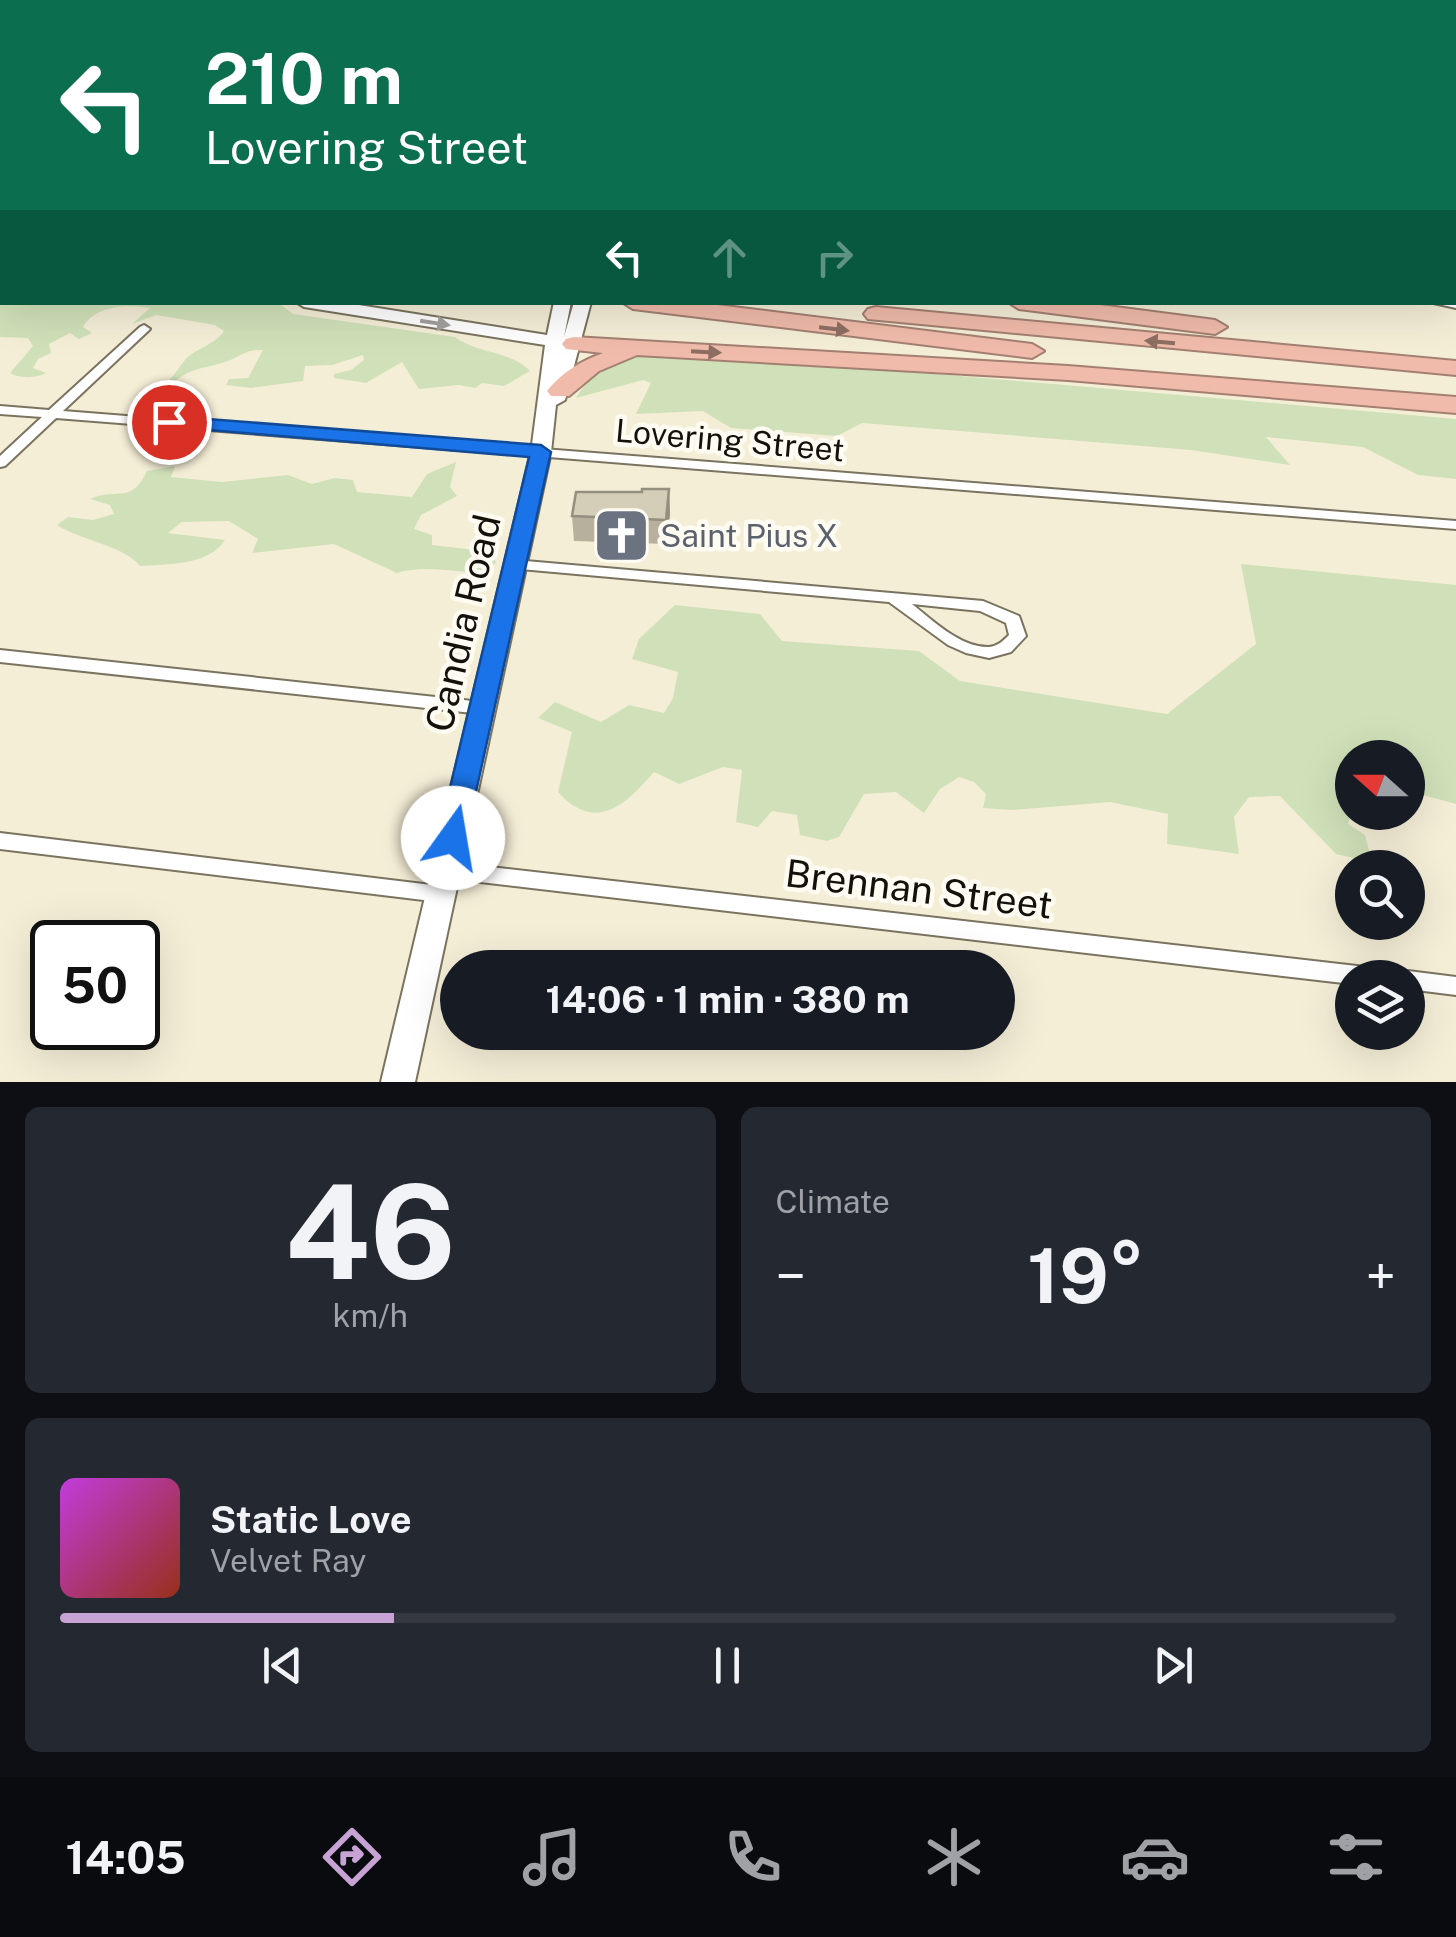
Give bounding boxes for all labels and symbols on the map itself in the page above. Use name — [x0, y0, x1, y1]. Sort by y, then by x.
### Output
one-way arrow — [419, 316, 451, 331]
one-way arrow — [819, 321, 851, 337]
one-way arrow — [1143, 334, 1175, 350]
one-way arrow — [691, 344, 723, 360]
pin — [127, 380, 212, 465]
street label: Lovering Street — [614, 412, 846, 468]
church icon: Saint Pius X — [591, 505, 651, 565]
street label: Candia Road — [416, 510, 510, 736]
place label: Saint Pius X — [660, 517, 838, 554]
north arrow — [1335, 740, 1425, 830]
position arrow — [401, 786, 505, 890]
street label: Brennan Street — [783, 850, 1055, 928]
speed limit sign: 50 — [30, 920, 160, 1050]

